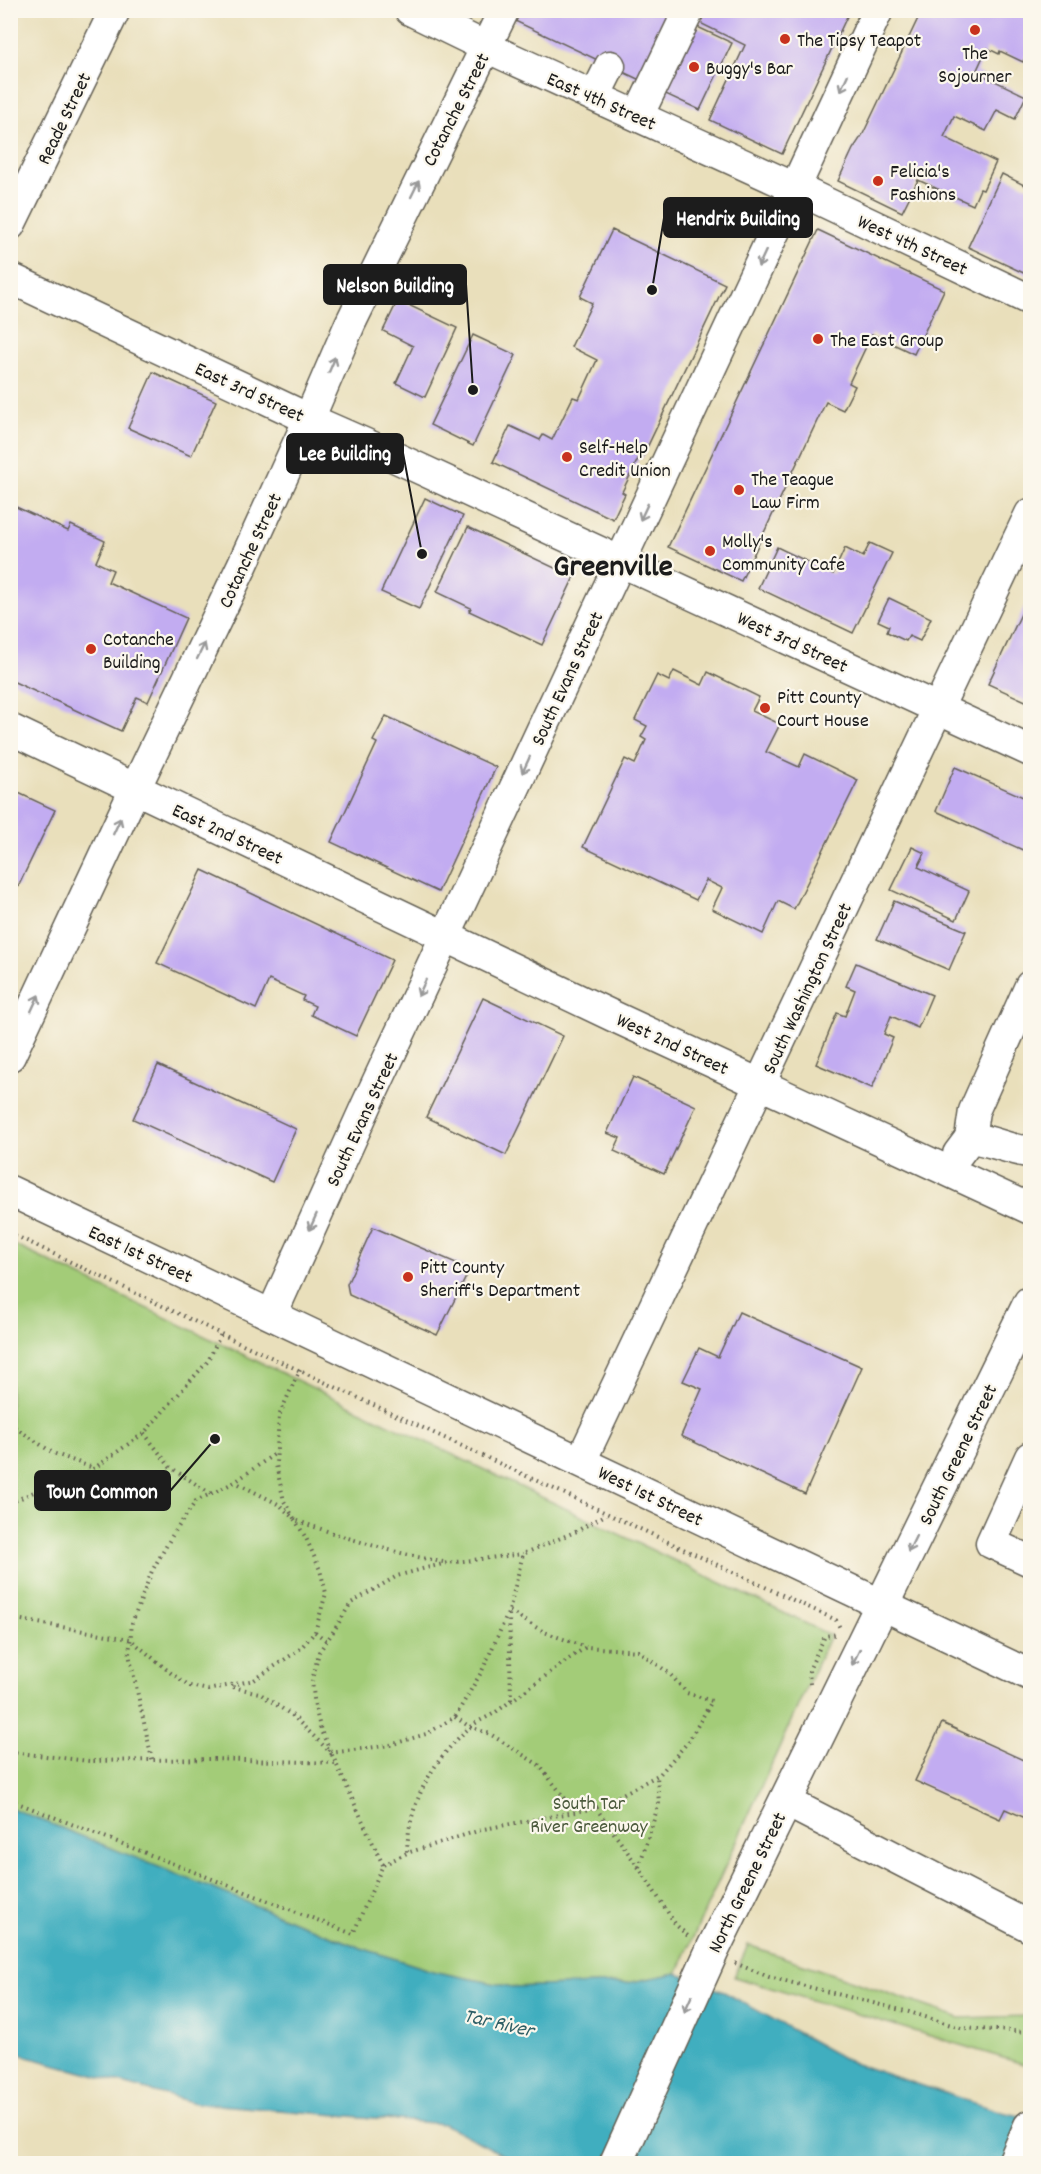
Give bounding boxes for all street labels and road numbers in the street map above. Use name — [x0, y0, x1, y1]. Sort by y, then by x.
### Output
street label: Cotanche Street — [417, 49, 498, 172]
street label: East 4th Street — [542, 66, 660, 139]
street label: Reade Street — [31, 69, 100, 170]
street label: West 4th Street — [852, 209, 971, 284]
street label: East 3rd Street — [189, 356, 308, 431]
street label: Cotanche Street — [213, 489, 291, 613]
street label: West 3rd Street — [732, 606, 852, 682]
street label: South Evans Street — [525, 608, 612, 751]
street label: East 2nd Street — [167, 798, 287, 874]
street label: South Washington Street — [757, 899, 861, 1080]
street label: West 2nd Street — [611, 1007, 733, 1084]
street label: South Evans Street — [320, 1049, 407, 1192]
street label: East 1st Street — [83, 1219, 196, 1292]
street label: South Greene Street — [913, 1380, 1006, 1531]
street label: West 1st Street — [592, 1460, 707, 1535]
street label: North Greene Street — [702, 1808, 795, 1959]

